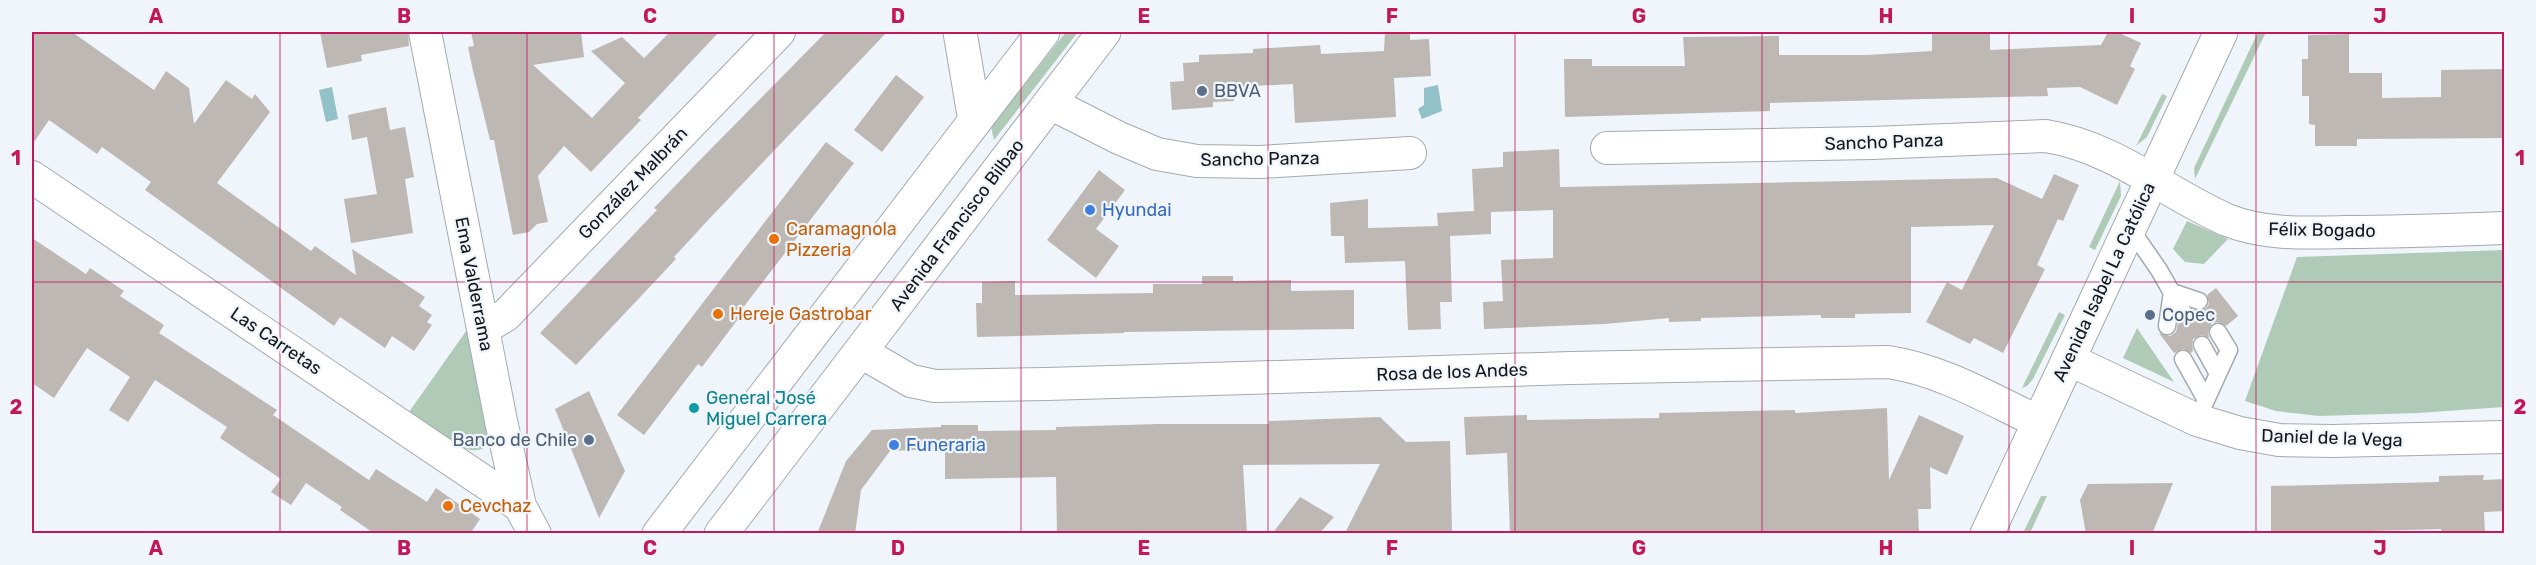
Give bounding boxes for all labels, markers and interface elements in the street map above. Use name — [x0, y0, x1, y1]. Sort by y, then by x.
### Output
text: A — [149, 4, 164, 28]
text: B — [397, 4, 411, 28]
text: C — [643, 4, 657, 28]
text: D — [891, 4, 905, 28]
text: E — [1138, 4, 1150, 28]
text: F — [1386, 4, 1398, 28]
text: G — [1632, 4, 1646, 28]
text: H — [1879, 4, 1893, 28]
text: I — [2129, 4, 2135, 28]
text: J — [2373, 4, 2387, 28]
place label: BBVA — [1214, 80, 1261, 102]
marker: BBVA — [1195, 84, 1209, 98]
street label: González Malbrán — [574, 122, 692, 244]
street label: Sancho Panza — [1824, 129, 1944, 155]
street label: Avenida Francisco Bilbao — [885, 135, 1029, 315]
text: 1 — [11, 146, 21, 170]
text: 1 — [2515, 146, 2525, 170]
street label: Sancho Panza — [1200, 147, 1320, 171]
street label: Avenida Isabel La Católica — [2048, 179, 2160, 385]
place label: Hyundai — [1102, 199, 1172, 221]
marker: Hyundai — [1083, 203, 1097, 217]
street label: Ema Valderrama — [450, 215, 498, 353]
place label: Caramagnola Pizzeria — [786, 218, 897, 261]
street label: Félix Bogado — [2268, 218, 2376, 242]
marker: Caramagnola Pizzeria — [767, 232, 781, 246]
street label: Las Carretas — [226, 302, 326, 380]
place label: Hereje Gastrobar — [730, 303, 872, 325]
place label: Copec — [2162, 304, 2215, 326]
marker: Hereje Gastrobar — [711, 307, 725, 321]
marker: Copec — [2143, 308, 2157, 322]
street label: Rosa de los Andes — [1376, 358, 1528, 386]
place label: General José Miguel Carrera — [706, 387, 827, 430]
text: 2 — [10, 395, 23, 419]
text: 2 — [2514, 395, 2527, 419]
marker: General José Miguel Carrera — [687, 401, 701, 415]
street label: Daniel de la Vega — [2261, 425, 2403, 451]
place label: Banco de Chile — [452, 429, 577, 451]
marker: Banco de Chile — [582, 433, 596, 447]
place label: Funeraria — [906, 434, 986, 456]
marker: Funeraria — [887, 438, 901, 452]
place label: Cevchaz — [460, 495, 531, 517]
marker: Cevchaz — [441, 499, 455, 513]
text: A — [149, 536, 164, 560]
text: B — [397, 536, 411, 560]
text: C — [643, 536, 657, 560]
text: D — [891, 536, 905, 560]
text: E — [1138, 536, 1150, 560]
text: F — [1386, 536, 1398, 560]
text: G — [1632, 536, 1646, 560]
text: H — [1879, 536, 1893, 560]
text: I — [2129, 536, 2135, 560]
text: J — [2373, 536, 2387, 560]

